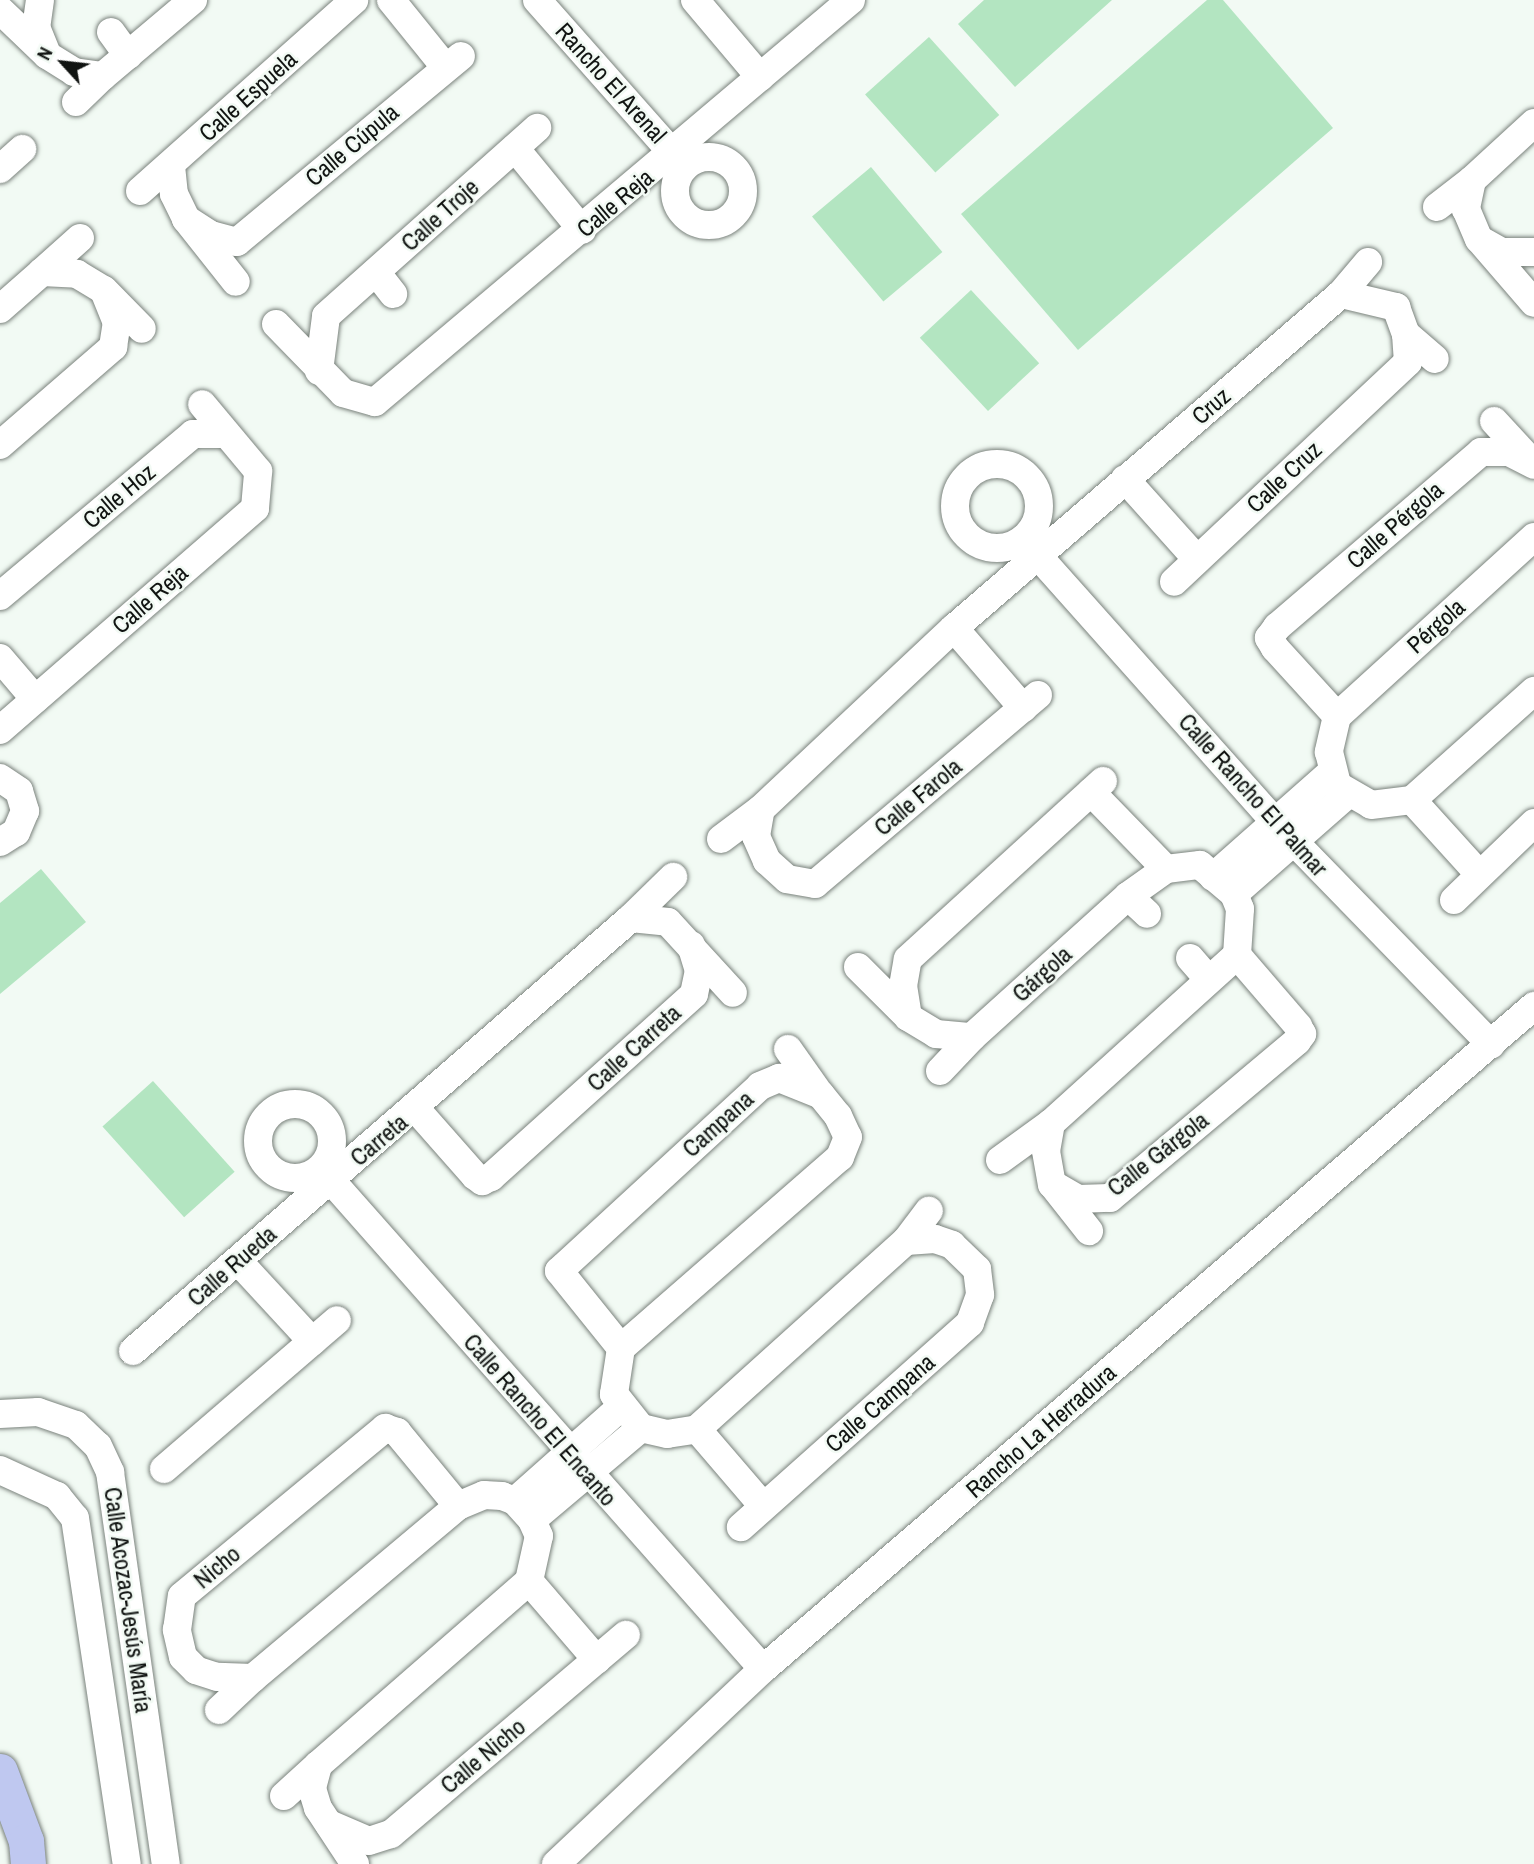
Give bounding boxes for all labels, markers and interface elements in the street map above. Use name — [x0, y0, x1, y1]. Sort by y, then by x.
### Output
street label: Rancho El Arenal — [549, 16, 673, 150]
north arrow — [28, 28, 98, 98]
text: N — [30, 43, 58, 64]
street label: Calle Espuela — [193, 45, 303, 147]
street label: Calle Cúpula — [300, 98, 404, 192]
street label: Calle Reja — [571, 163, 659, 243]
street label: Calle Troje — [395, 173, 485, 257]
street label: Cruz — [1186, 382, 1236, 430]
street label: Calle Cruz — [1241, 435, 1327, 519]
street label: Calle Hoz — [77, 458, 161, 534]
street label: Calle Pérgola — [1341, 475, 1449, 575]
street label: Calle Reja — [106, 558, 194, 640]
street label: Pérgola — [1401, 593, 1471, 659]
street label: Calle Rancho El Palmar — [1172, 708, 1334, 882]
street label: Calle Farola — [868, 752, 968, 842]
street label: Gárgola — [1006, 940, 1078, 1008]
street label: Calle Carreta — [581, 999, 687, 1097]
street label: Campana — [677, 1085, 759, 1163]
street label: Calle Gárgola — [1102, 1106, 1214, 1202]
street label: Carreta — [345, 1108, 413, 1172]
street label: Calle Rueda — [182, 1220, 282, 1312]
street label: Calle Rancho El Encanto — [457, 1328, 623, 1512]
street label: Calle Campana — [819, 1348, 941, 1458]
street label: Rancho La Herradura — [960, 1358, 1122, 1504]
street label: Calle Acozac-Jesús María — [98, 1485, 158, 1715]
street label: Nicho — [188, 1539, 246, 1595]
street label: Calle Nicho — [435, 1712, 531, 1800]

